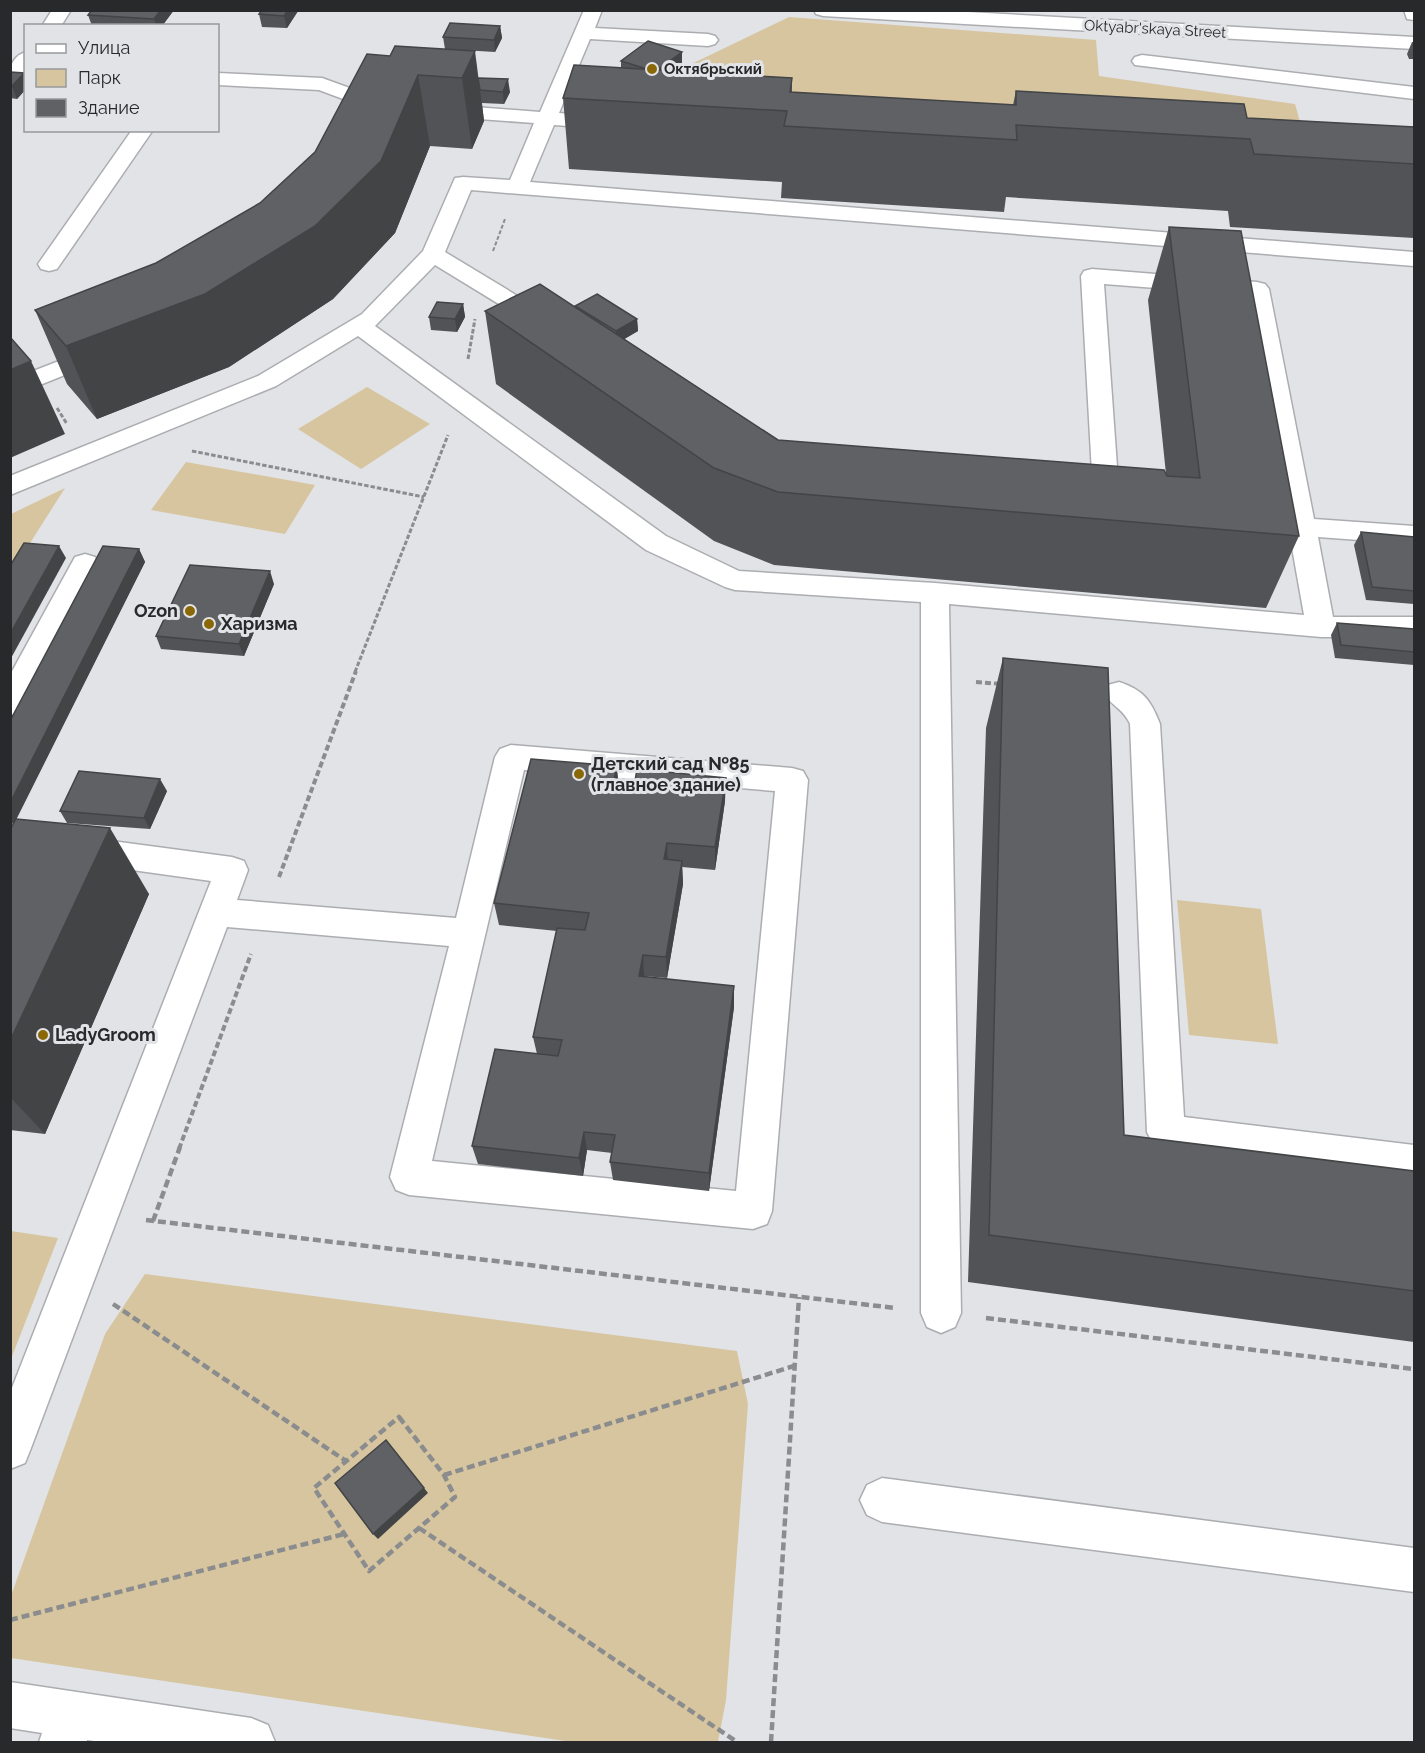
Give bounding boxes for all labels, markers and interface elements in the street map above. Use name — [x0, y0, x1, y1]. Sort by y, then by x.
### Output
street label: Oktyabr'skaya Street — [1083, 16, 1227, 42]
legend — [24, 24, 219, 132]
text: Улица — [78, 37, 130, 58]
place label: Октябрьский — [664, 60, 762, 78]
marker: Октябрьский — [645, 62, 659, 76]
text: Парк — [78, 67, 121, 88]
text: Здание — [78, 97, 140, 118]
place label: Ozon — [134, 600, 178, 621]
marker: Ozon — [183, 604, 197, 618]
place label: Харизма — [220, 613, 298, 634]
marker: Харизма — [202, 617, 216, 631]
place label: Детский сад №85 (главное здание) — [591, 753, 750, 795]
marker: Детский сад №85 (главное здание) — [572, 767, 586, 781]
place label: LadyGroom — [55, 1024, 156, 1045]
marker: LadyGroom — [36, 1028, 50, 1042]

